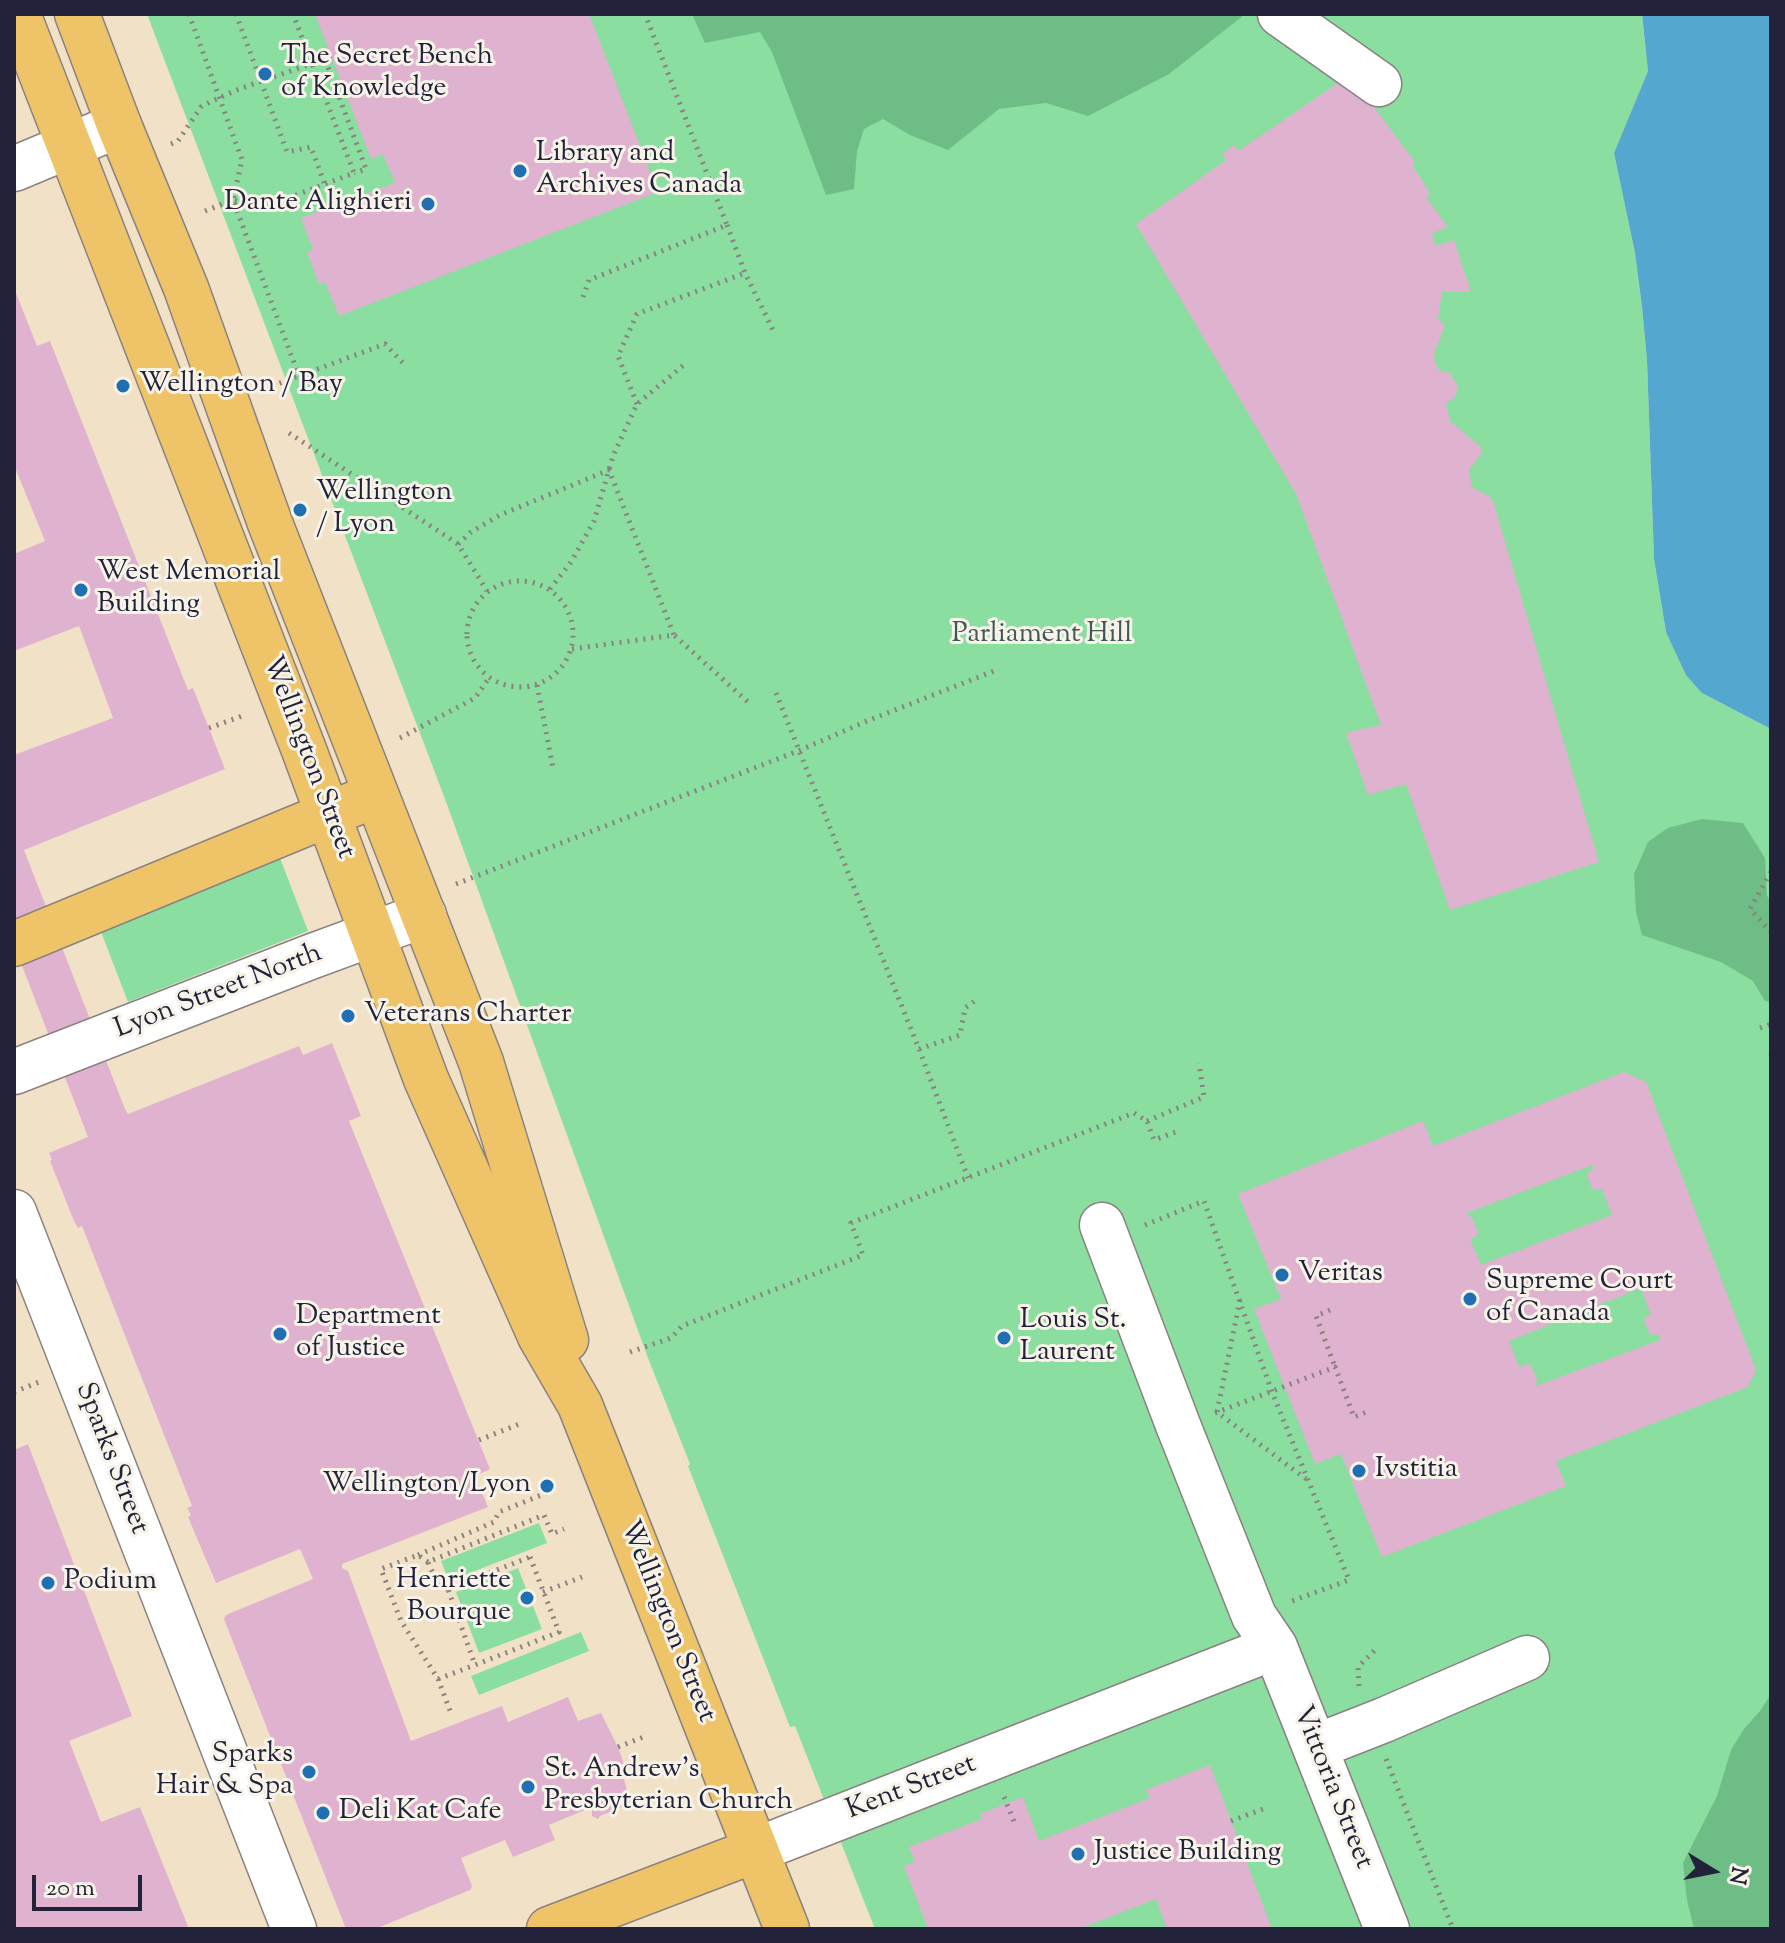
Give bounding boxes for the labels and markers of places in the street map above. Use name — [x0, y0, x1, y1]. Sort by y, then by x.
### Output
place label: The Secret Bench of Knowledge — [281, 41, 493, 107]
marker: The Secret Bench of Knowledge — [256, 65, 274, 83]
place label: Library and Archives Canada — [536, 138, 742, 204]
marker: Library and Archives Canada — [511, 162, 529, 180]
place label: Dante Alighieri — [224, 187, 412, 221]
marker: Dante Alighieri — [419, 195, 437, 213]
place label: Wellington / Bay — [139, 369, 343, 403]
marker: Wellington / Bay — [114, 377, 132, 395]
place label: Wellington / Lyon — [316, 477, 452, 543]
marker: Wellington / Lyon — [291, 501, 309, 519]
place label: West Memorial Building — [97, 557, 281, 623]
marker: West Memorial Building — [72, 581, 90, 599]
place label: Veterans Charter — [364, 999, 571, 1033]
marker: Veterans Charter — [339, 1007, 357, 1025]
place label: Veritas — [1298, 1258, 1383, 1292]
marker: Veritas — [1273, 1266, 1291, 1284]
place label: Supreme Court of Canada — [1486, 1266, 1673, 1332]
marker: Supreme Court of Canada — [1461, 1290, 1479, 1308]
place label: Department of Justice — [296, 1301, 441, 1367]
place label: Louis St. Laurent — [1020, 1305, 1127, 1371]
marker: Department of Justice — [271, 1325, 289, 1343]
marker: Louis St. Laurent — [995, 1329, 1013, 1347]
place label: Ivstitia — [1375, 1454, 1458, 1488]
marker: Ivstitia — [1350, 1462, 1368, 1480]
place label: Wellington/Lyon — [323, 1469, 531, 1503]
marker: Wellington/Lyon — [538, 1477, 556, 1495]
place label: Henriette Bourque — [396, 1565, 511, 1631]
place label: Podium — [64, 1566, 157, 1600]
marker: Podium — [39, 1574, 57, 1592]
marker: Henriette Bourque — [518, 1589, 536, 1607]
place label: Sparks Hair & Spa — [156, 1739, 293, 1805]
place label: St. Andrew's Presbyterian Church — [544, 1754, 793, 1820]
marker: Sparks Hair & Spa — [300, 1763, 318, 1781]
marker: St. Andrew's Presbyterian Church — [519, 1778, 537, 1796]
place label: Deli Kat Cafe — [339, 1796, 501, 1830]
marker: Deli Kat Cafe — [314, 1804, 332, 1822]
place label: Justice Building — [1094, 1837, 1281, 1871]
marker: Justice Building — [1069, 1845, 1087, 1863]

